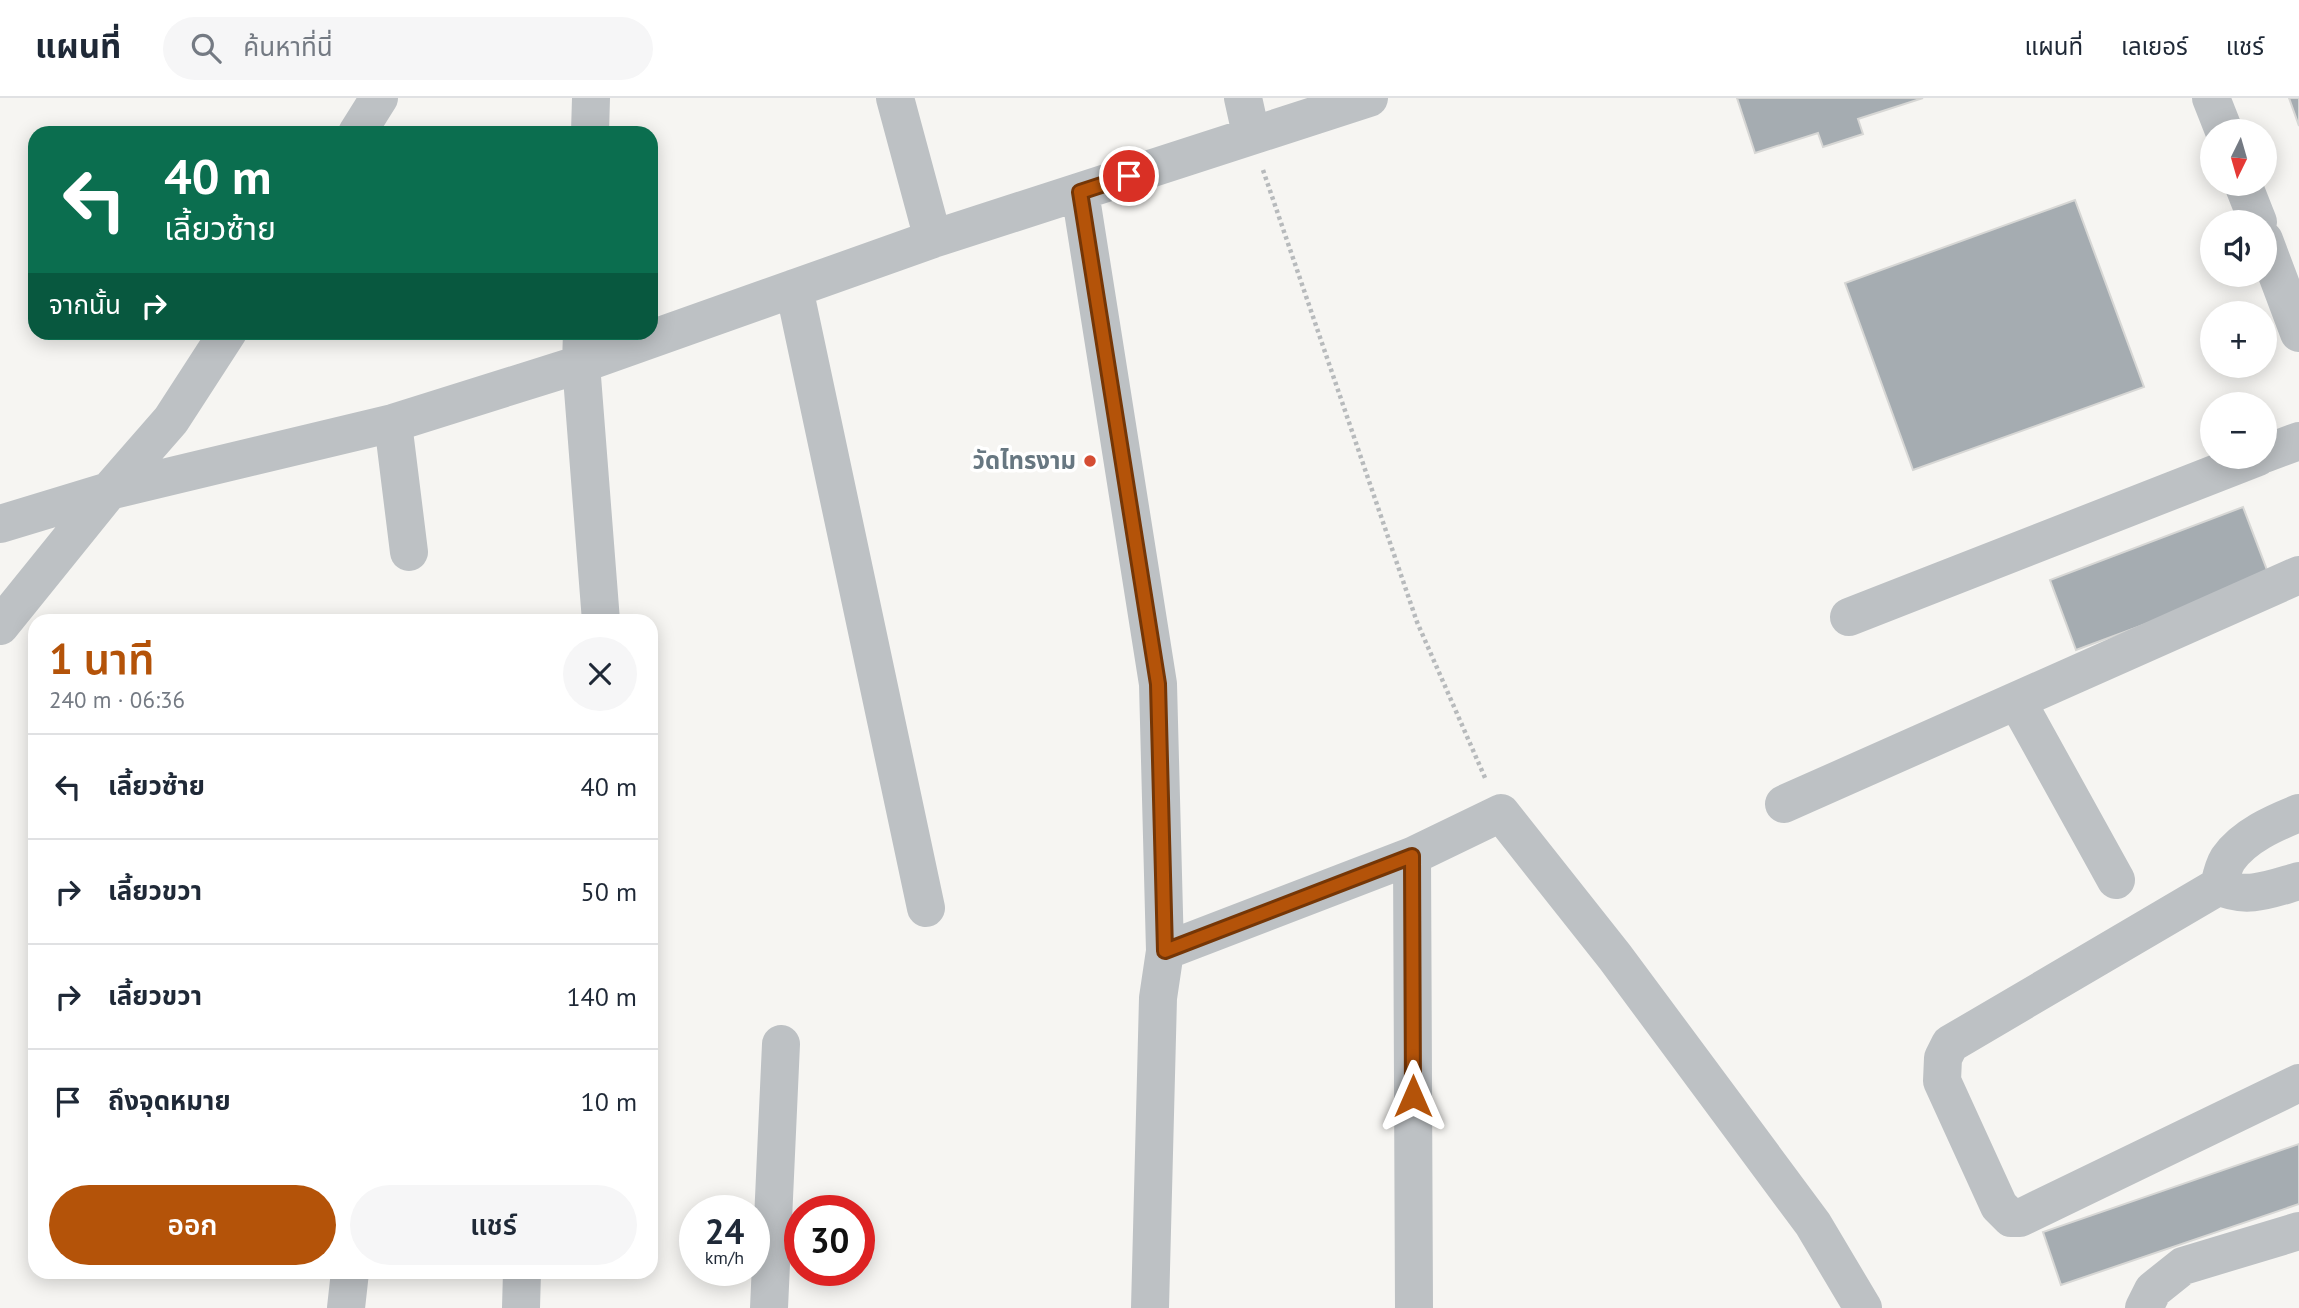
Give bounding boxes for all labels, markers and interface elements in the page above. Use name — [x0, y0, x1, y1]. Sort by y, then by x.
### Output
search box — [163, 17, 653, 80]
text: แผนที่ — [35, 24, 121, 67]
icon: search — [187, 29, 225, 67]
text: ค้นหาที่นี่ — [243, 30, 333, 63]
text: แผนที่ — [2025, 31, 2083, 62]
text: เลเยอร์ — [2121, 31, 2188, 62]
text: แชร์ — [2226, 31, 2264, 62]
north arrow — [2200, 119, 2277, 196]
map controls — [2200, 119, 2277, 469]
text: 40 m — [164, 144, 271, 208]
pin — [1099, 146, 1159, 206]
icon: left — [49, 154, 140, 245]
icon: arrive — [1110, 157, 1148, 195]
text: เลี้ยวซ้าย — [164, 207, 276, 249]
button: sound — [2200, 210, 2277, 287]
icon: right — [135, 287, 173, 325]
text: จากนั้น — [49, 288, 121, 321]
button: + — [2200, 301, 2277, 378]
button: − — [2200, 392, 2277, 469]
place label: วัดไทรงาม — [973, 445, 1076, 476]
marker: วัดไทรงาม — [1082, 453, 1098, 469]
text: 1 นาที — [49, 631, 154, 686]
button: close — [563, 637, 637, 711]
text: 240 m · 06:36 — [49, 685, 185, 714]
icon: left — [49, 768, 87, 806]
text: เลี้ยวซ้าย — [108, 769, 205, 802]
text: 40 m — [581, 770, 637, 803]
icon: right — [49, 873, 87, 911]
text: เลี้ยวขวา — [108, 874, 202, 907]
text: 50 m — [581, 875, 637, 908]
icon: right — [49, 978, 87, 1016]
text: เลี้ยวขวา — [108, 979, 202, 1012]
text: 140 m — [566, 980, 637, 1013]
position arrow — [1376, 1059, 1450, 1133]
icon: arrive — [49, 1083, 87, 1121]
text: ถึงจุดหมาย — [108, 1084, 231, 1117]
text: 10 m — [581, 1085, 637, 1118]
button: ออก — [49, 1185, 336, 1265]
button: แชร์ — [350, 1185, 637, 1265]
speed limit sign: 30 — [784, 1195, 875, 1286]
text: 24 — [705, 1208, 744, 1254]
text: km/h — [705, 1246, 744, 1269]

